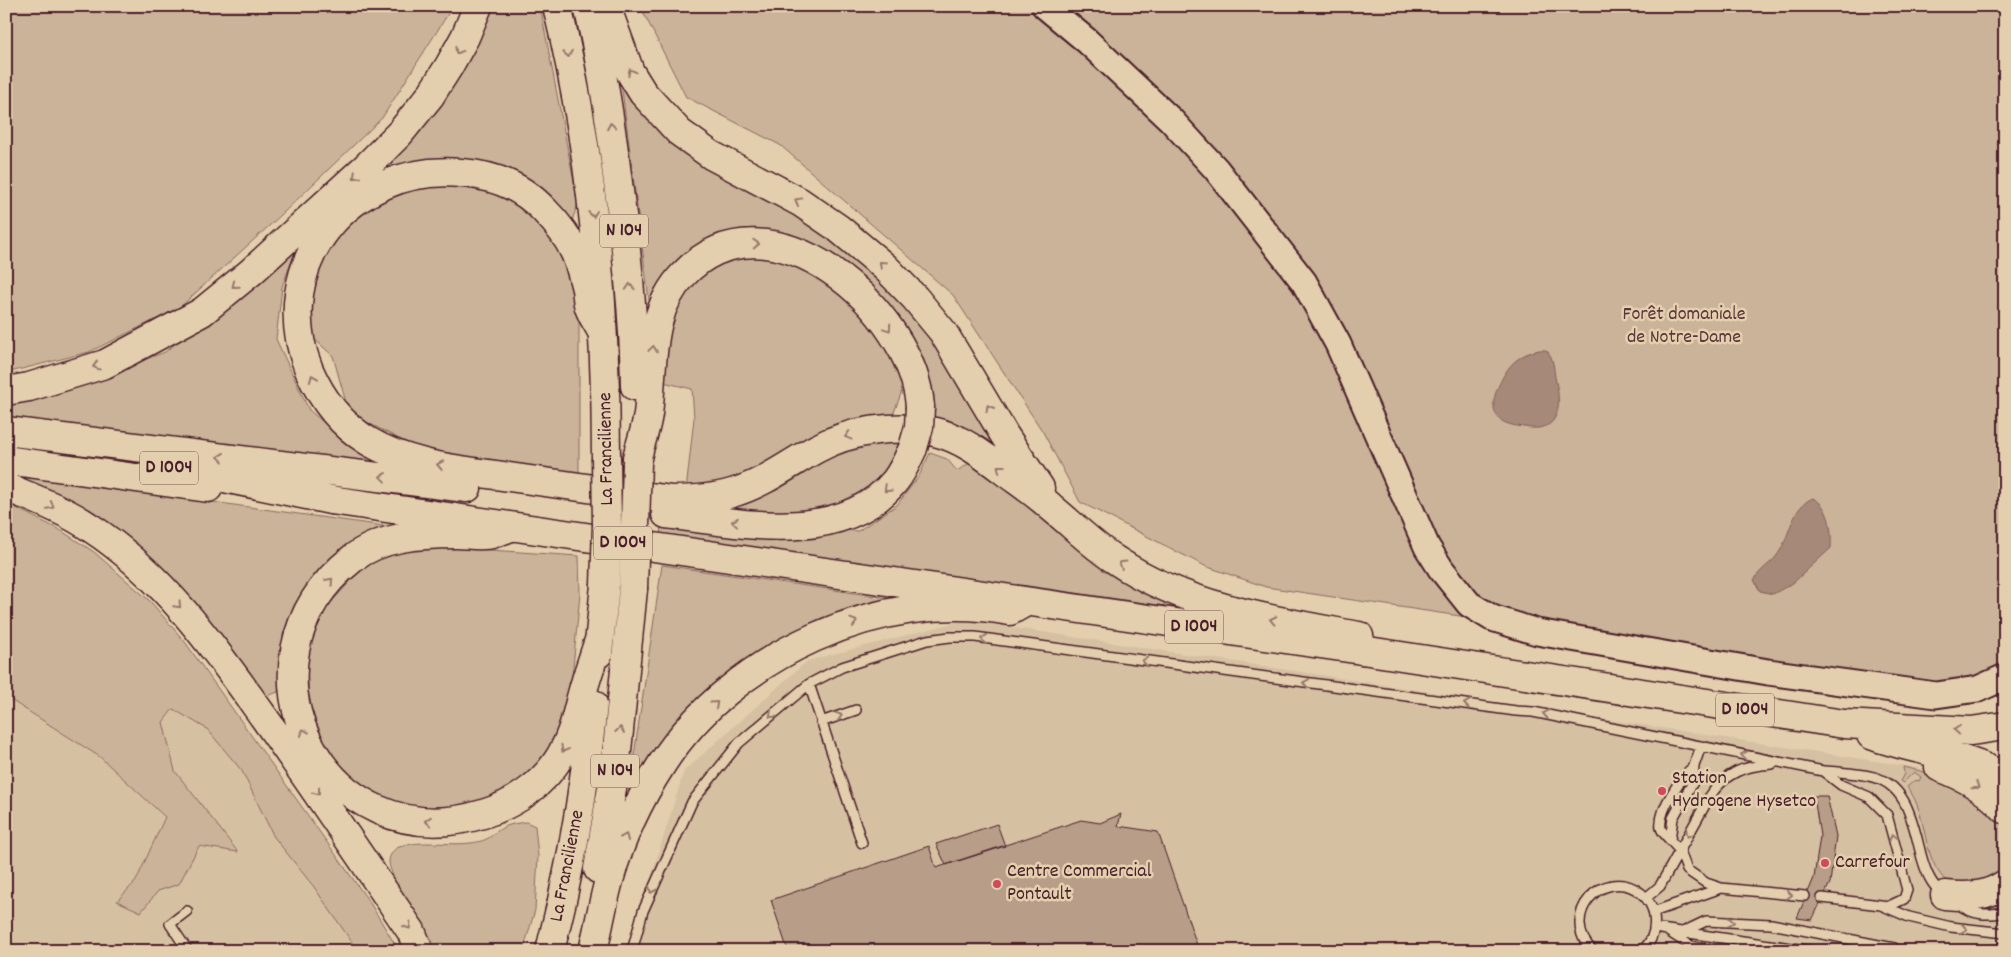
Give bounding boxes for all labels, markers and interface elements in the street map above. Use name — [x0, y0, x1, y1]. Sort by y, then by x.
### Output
one-way arrow — [454, 45, 464, 54]
one-way arrow — [562, 49, 572, 58]
one-way arrow — [627, 68, 637, 77]
one-way arrow — [606, 121, 616, 130]
one-way arrow — [353, 170, 362, 179]
one-way arrow — [794, 197, 803, 207]
one-way arrow — [587, 211, 598, 219]
road number: N 104 — [600, 215, 648, 248]
one-way arrow — [752, 239, 760, 249]
one-way arrow — [879, 261, 888, 270]
one-way arrow — [232, 280, 241, 288]
one-way arrow — [624, 283, 635, 291]
park label: Forêt domaniale de Notre-Dame — [1622, 301, 1746, 352]
one-way arrow — [882, 322, 891, 331]
one-way arrow — [647, 344, 658, 352]
one-way arrow — [92, 361, 100, 371]
one-way arrow — [308, 374, 318, 382]
street label: La Francilienne — [592, 392, 622, 506]
one-way arrow — [985, 405, 995, 414]
one-way arrow — [845, 431, 853, 441]
road number: D 1004 — [140, 452, 198, 484]
one-way arrow — [217, 452, 225, 463]
one-way arrow — [436, 461, 445, 471]
one-way arrow — [996, 465, 1006, 474]
one-way arrow — [378, 472, 386, 483]
one-way arrow — [884, 483, 893, 492]
one-way arrow — [46, 500, 55, 510]
one-way arrow — [730, 517, 738, 528]
road number: D 1004 — [594, 526, 652, 560]
one-way arrow — [1118, 561, 1127, 570]
one-way arrow — [324, 578, 333, 587]
one-way arrow — [172, 600, 181, 609]
road number: D 1004 — [1165, 610, 1223, 644]
one-way arrow — [1269, 615, 1278, 626]
one-way arrow — [850, 617, 858, 627]
one-way arrow — [980, 634, 988, 645]
one-way arrow — [1141, 656, 1149, 667]
one-way arrow — [1302, 678, 1310, 689]
road number: D 1004 — [1716, 694, 1774, 726]
one-way arrow — [1463, 699, 1471, 710]
one-way arrow — [710, 700, 719, 709]
one-way arrow — [1542, 709, 1551, 720]
one-way arrow — [768, 710, 777, 719]
one-way arrow — [834, 712, 842, 722]
one-way arrow — [1952, 725, 1960, 736]
one-way arrow — [614, 726, 625, 734]
one-way arrow — [299, 728, 310, 737]
one-way arrow — [560, 744, 570, 753]
one-way arrow — [1740, 750, 1749, 761]
road number: N 104 — [591, 754, 639, 788]
place label: Station Hydrogene Hysetco — [1672, 765, 1816, 816]
one-way arrow — [1971, 780, 1980, 789]
marker: Station Hydrogene Hysetco — [1656, 785, 1668, 797]
one-way arrow — [311, 786, 320, 795]
street label: La Francilienne — [543, 808, 593, 924]
one-way arrow — [424, 816, 432, 827]
one-way arrow — [1686, 828, 1696, 837]
one-way arrow — [619, 833, 629, 841]
one-way arrow — [1888, 833, 1899, 842]
place label: Carrefour — [1835, 849, 1910, 877]
marker: Carrefour — [1819, 857, 1831, 869]
place label: Centre Commercial Pontault — [1007, 858, 1152, 909]
marker: Centre Commercial Pontault — [991, 878, 1003, 890]
one-way arrow — [648, 885, 659, 894]
one-way arrow — [1785, 889, 1793, 900]
one-way arrow — [1728, 917, 1736, 928]
one-way arrow — [401, 921, 411, 930]
one-way arrow — [1960, 923, 1968, 934]

